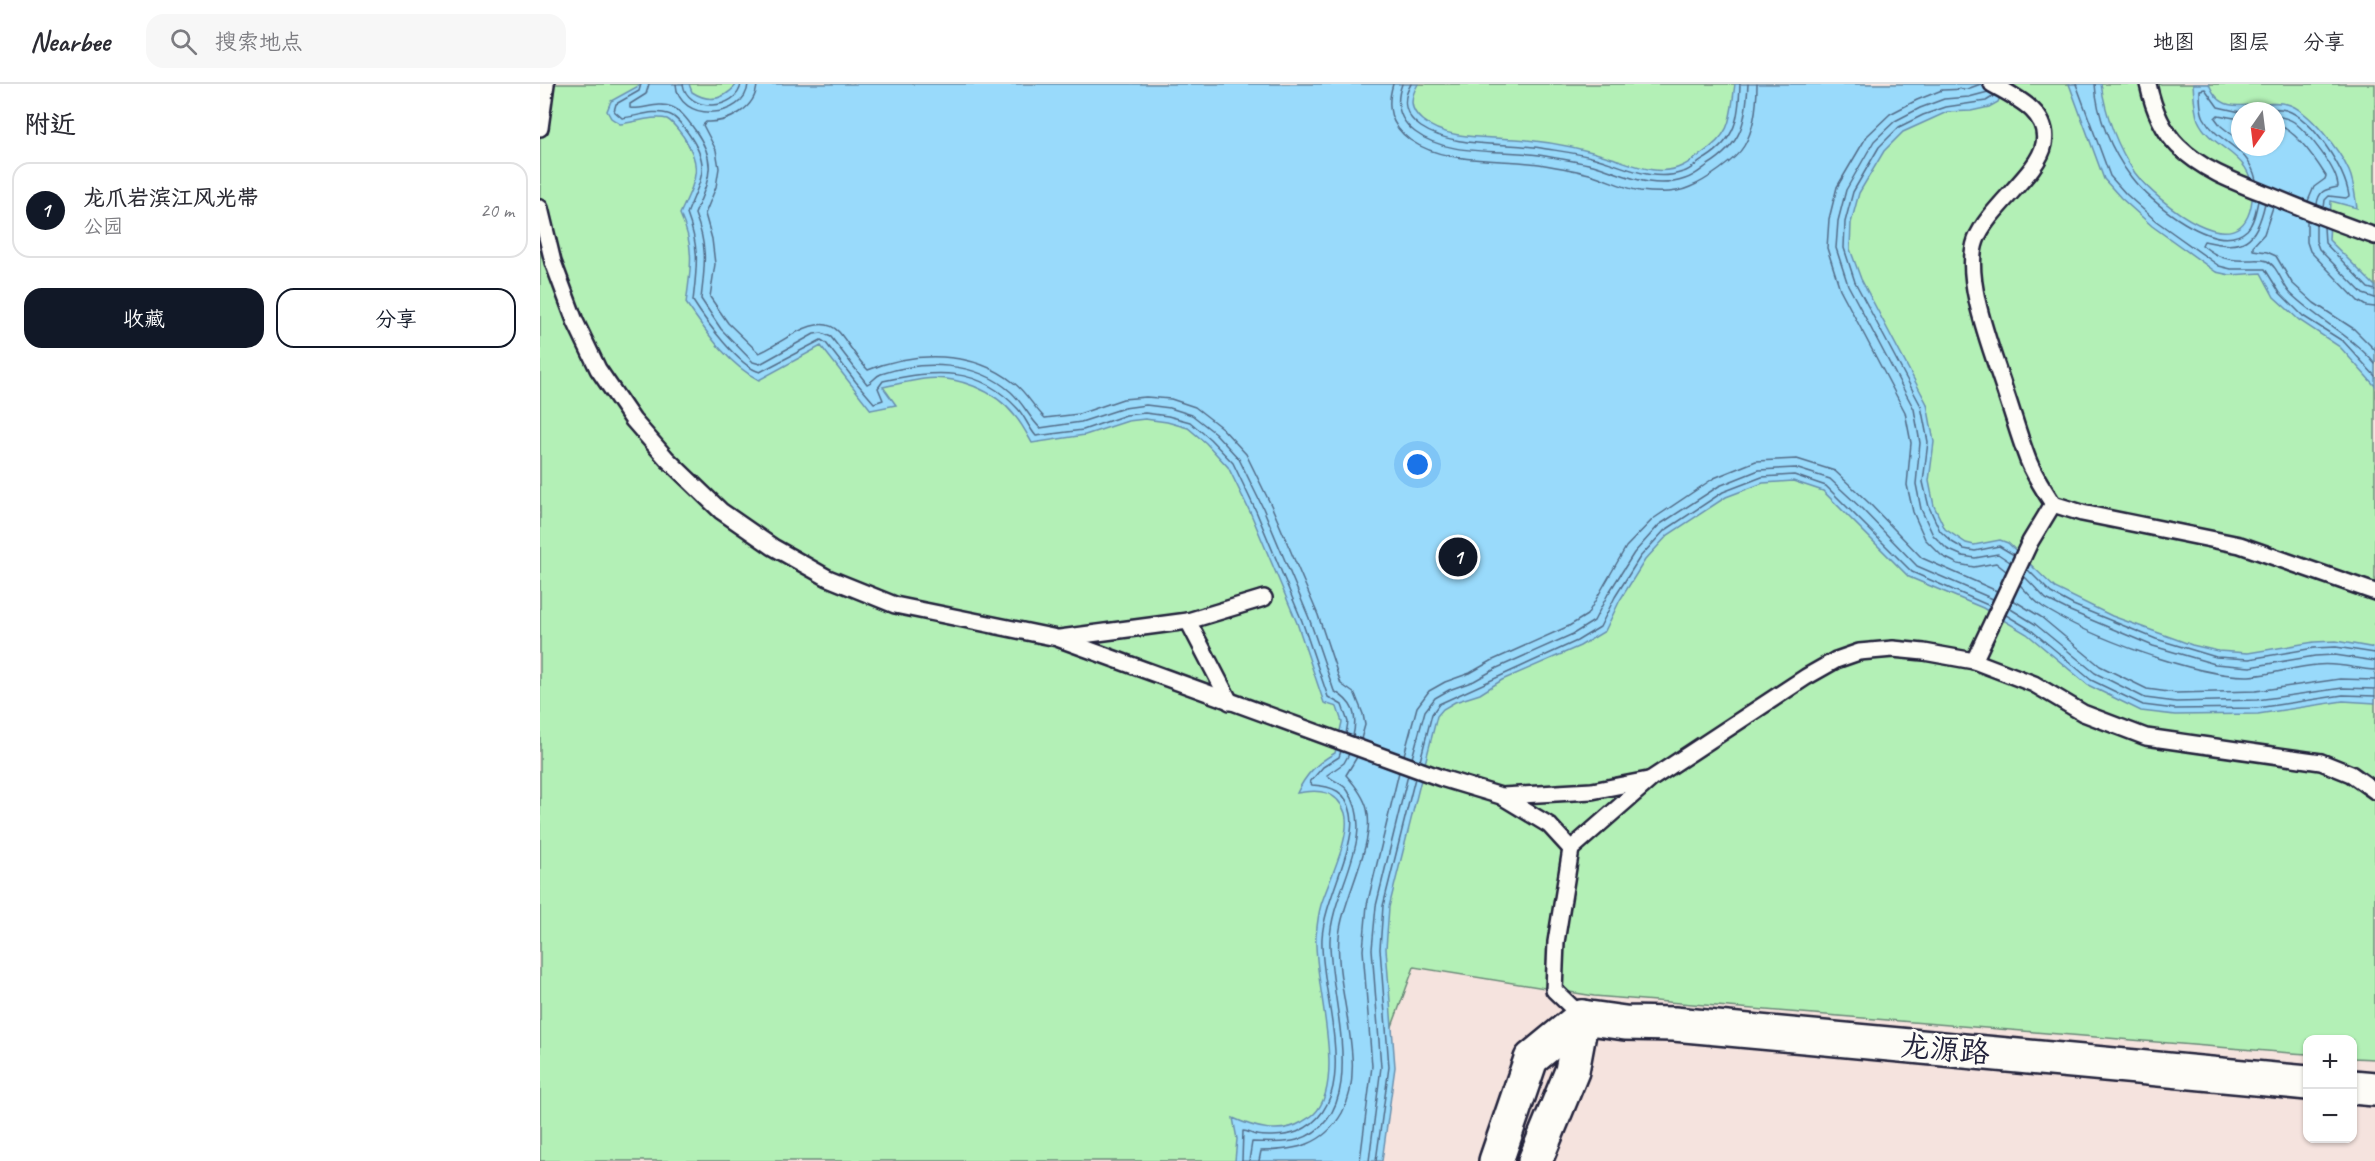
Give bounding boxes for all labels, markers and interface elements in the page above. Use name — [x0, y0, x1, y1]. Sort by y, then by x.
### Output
search box — [146, 14, 566, 68]
text: Nearbee — [30, 24, 110, 59]
icon: search — [167, 25, 200, 58]
text: 搜索地点 — [215, 28, 303, 56]
text: 地图 — [2153, 29, 2195, 55]
text: 图层 — [2228, 29, 2270, 55]
text: 分享 — [2303, 29, 2345, 55]
north arrow — [2231, 102, 2285, 156]
text: 附近 — [24, 108, 76, 141]
text: 龙爪岩滨江风光带 — [83, 184, 259, 212]
text: 1 — [41, 198, 50, 223]
text: 20 m — [480, 198, 514, 223]
text: 公园 — [83, 214, 123, 239]
button: 收藏 — [24, 288, 264, 348]
button: 分享 — [276, 288, 516, 348]
your location — [1403, 450, 1432, 479]
pin: 1 — [1438, 534, 1478, 580]
street label: 龙源路 — [1899, 1026, 1991, 1072]
map controls — [2303, 1035, 2357, 1143]
button: + — [2303, 1035, 2357, 1089]
button: − — [2303, 1089, 2357, 1143]

